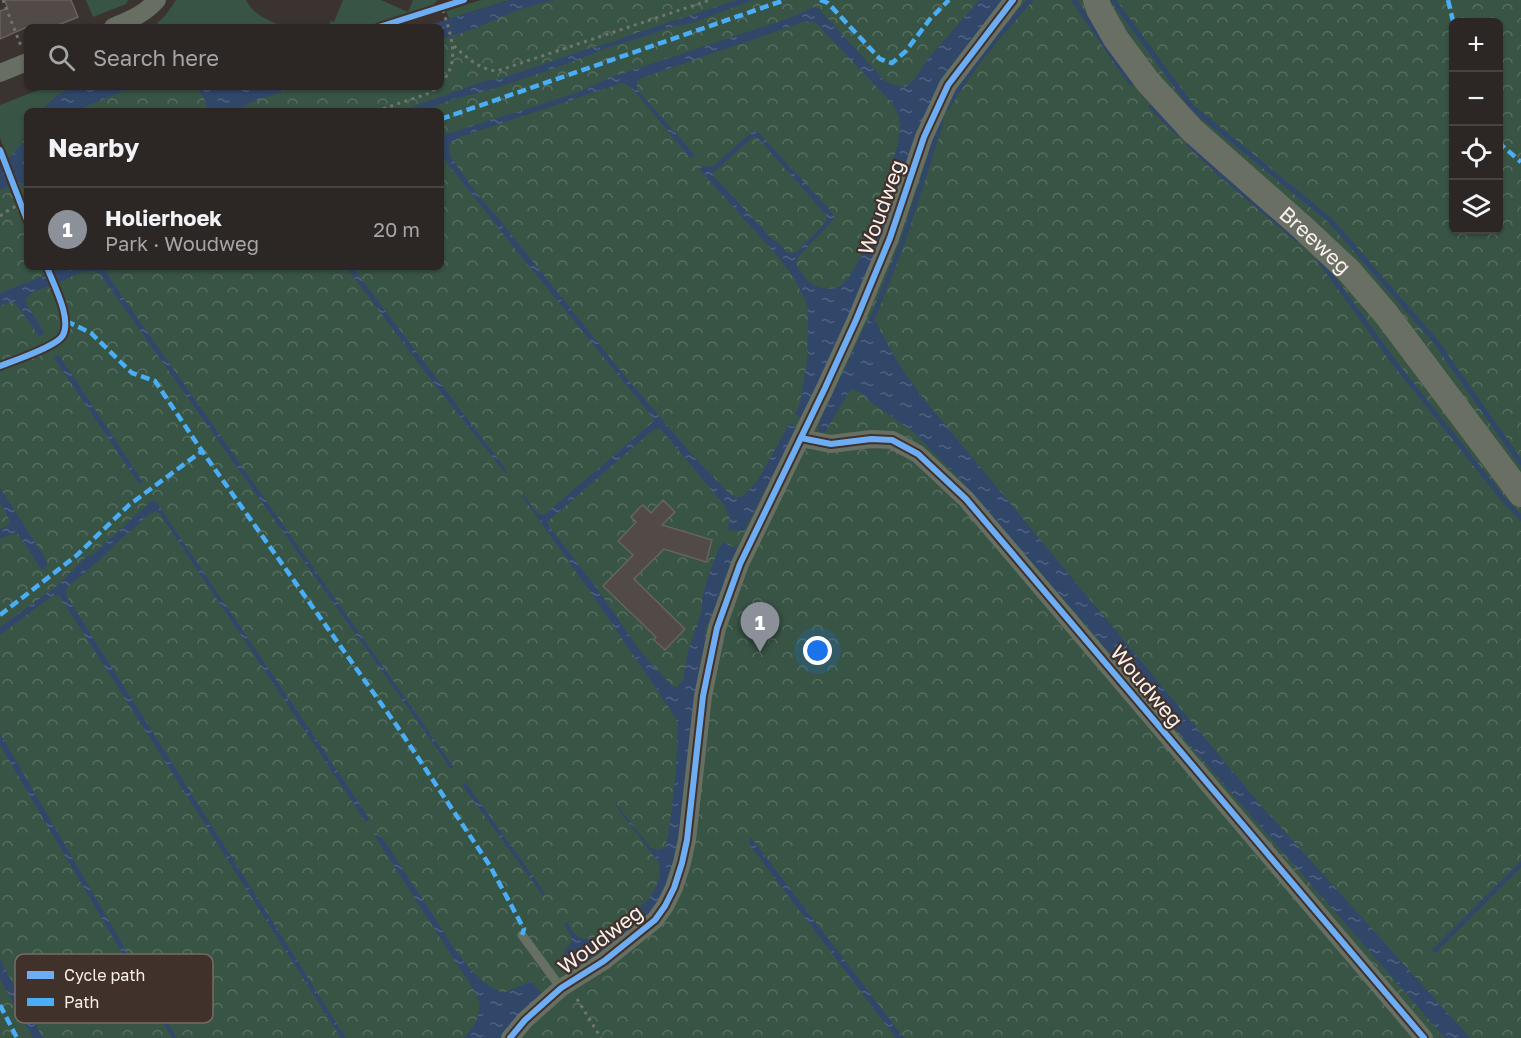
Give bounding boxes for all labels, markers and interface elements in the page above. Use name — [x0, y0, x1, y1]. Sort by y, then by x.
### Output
map controls — [1449, 18, 1503, 234]
button: + — [1449, 18, 1503, 72]
search box — [24, 24, 444, 90]
icon: search — [45, 41, 78, 74]
text: Search here — [93, 44, 219, 71]
button: − — [1449, 72, 1503, 126]
button: locate — [1449, 126, 1503, 180]
text: Nearby — [48, 132, 139, 163]
street label: Woudweg — [852, 156, 910, 258]
button: layers — [1449, 180, 1503, 234]
street label: Breeweg — [1274, 200, 1357, 279]
text: Holierhoek — [105, 204, 222, 231]
text: 1 — [62, 217, 73, 241]
text: 20 m — [373, 217, 420, 241]
text: Park · Woudweg — [105, 231, 259, 255]
pin: 1 — [740, 602, 780, 652]
your location — [803, 636, 832, 665]
street label: Woudweg — [1105, 640, 1189, 732]
street label: Woudweg — [552, 899, 648, 979]
legend — [15, 954, 213, 1023]
text: Cycle path — [64, 965, 145, 985]
text: Path — [64, 992, 99, 1012]

